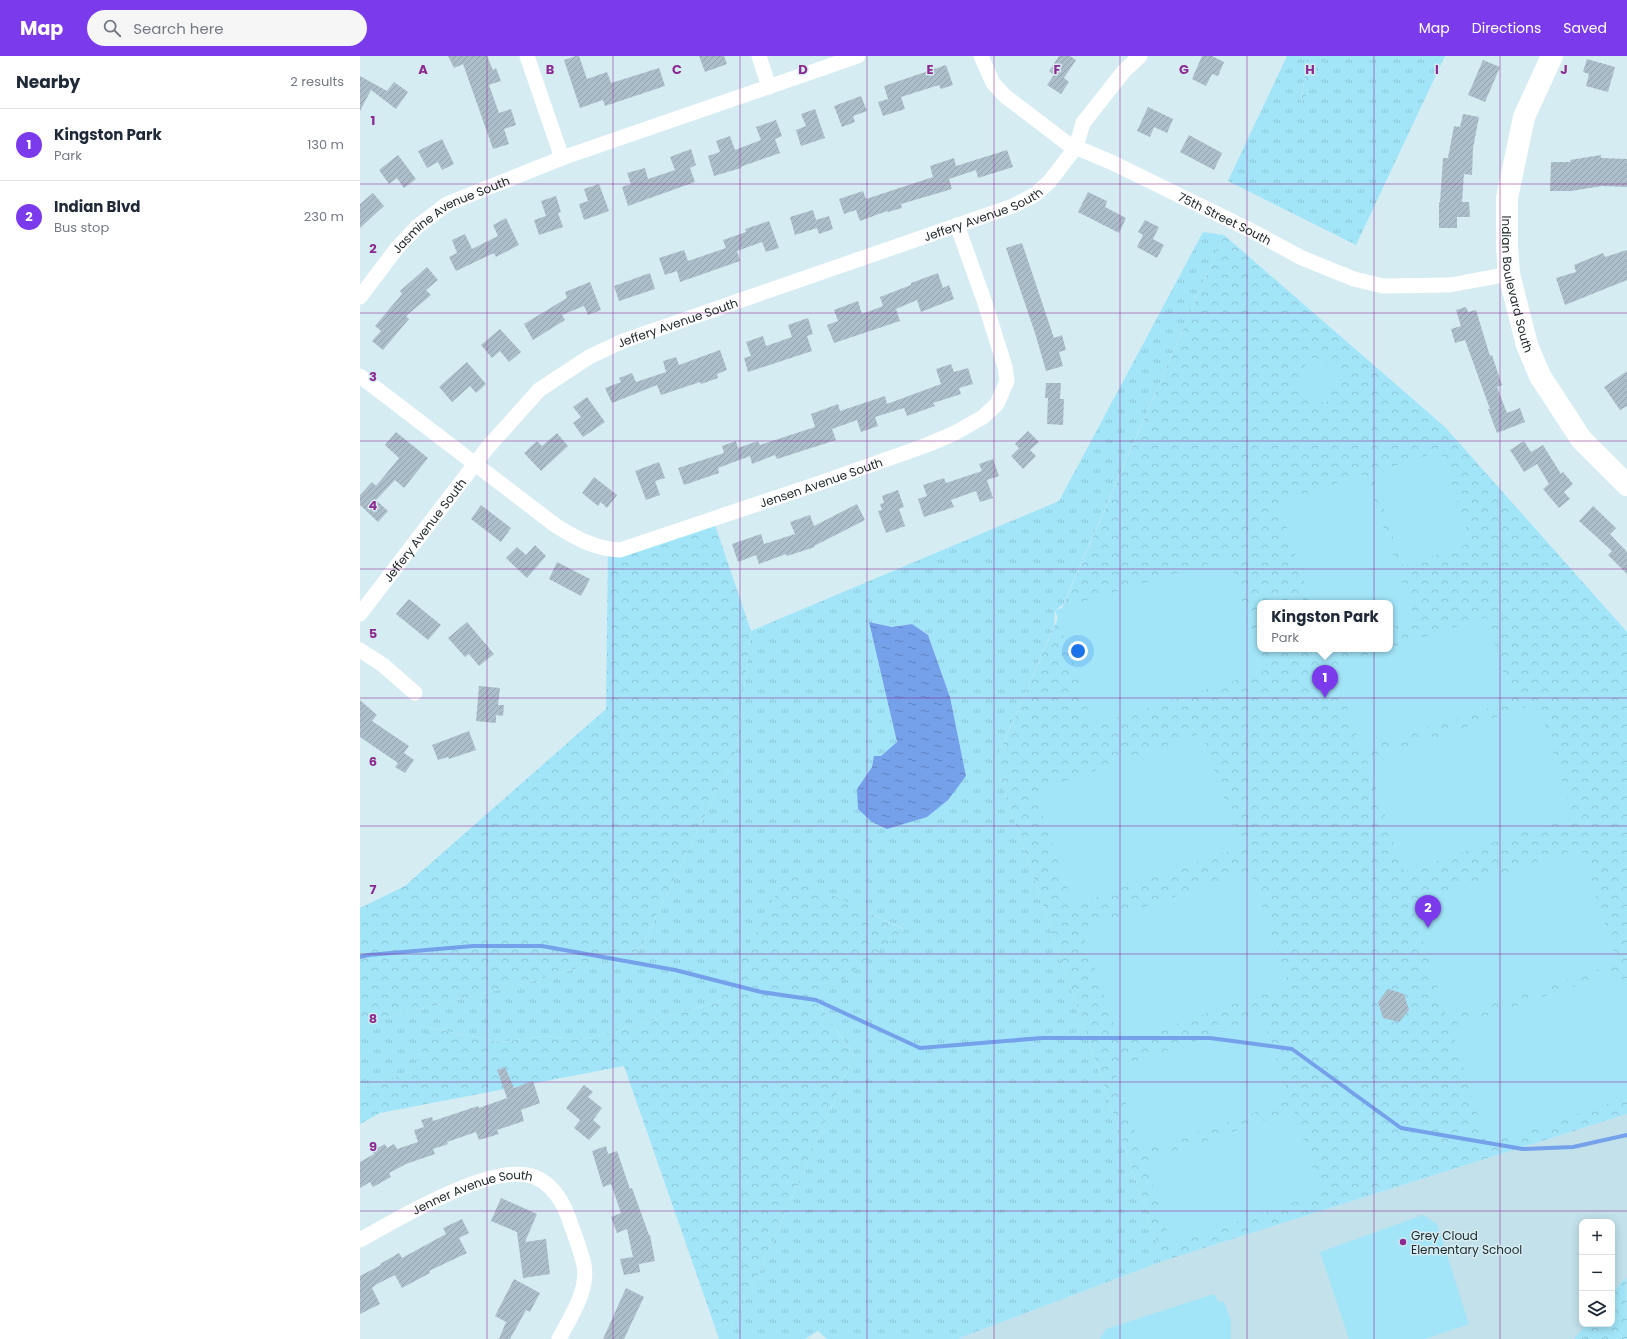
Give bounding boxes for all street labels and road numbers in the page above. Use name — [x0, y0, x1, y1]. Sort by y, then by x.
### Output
street label: Jasmine Avenue South — [388, 171, 512, 256]
street label: Jeffery Avenue South — [921, 184, 1046, 245]
street label: 75th Street South — [1175, 188, 1275, 249]
street label: Indian Boulevard South — [1498, 216, 1538, 355]
street label: Jeffery Avenue South — [614, 293, 740, 351]
street label: Jensen Avenue South — [757, 453, 885, 511]
street label: Jeffery Avenue South — [379, 475, 470, 585]
street label: Jenner Avenue South — [409, 1166, 535, 1218]

